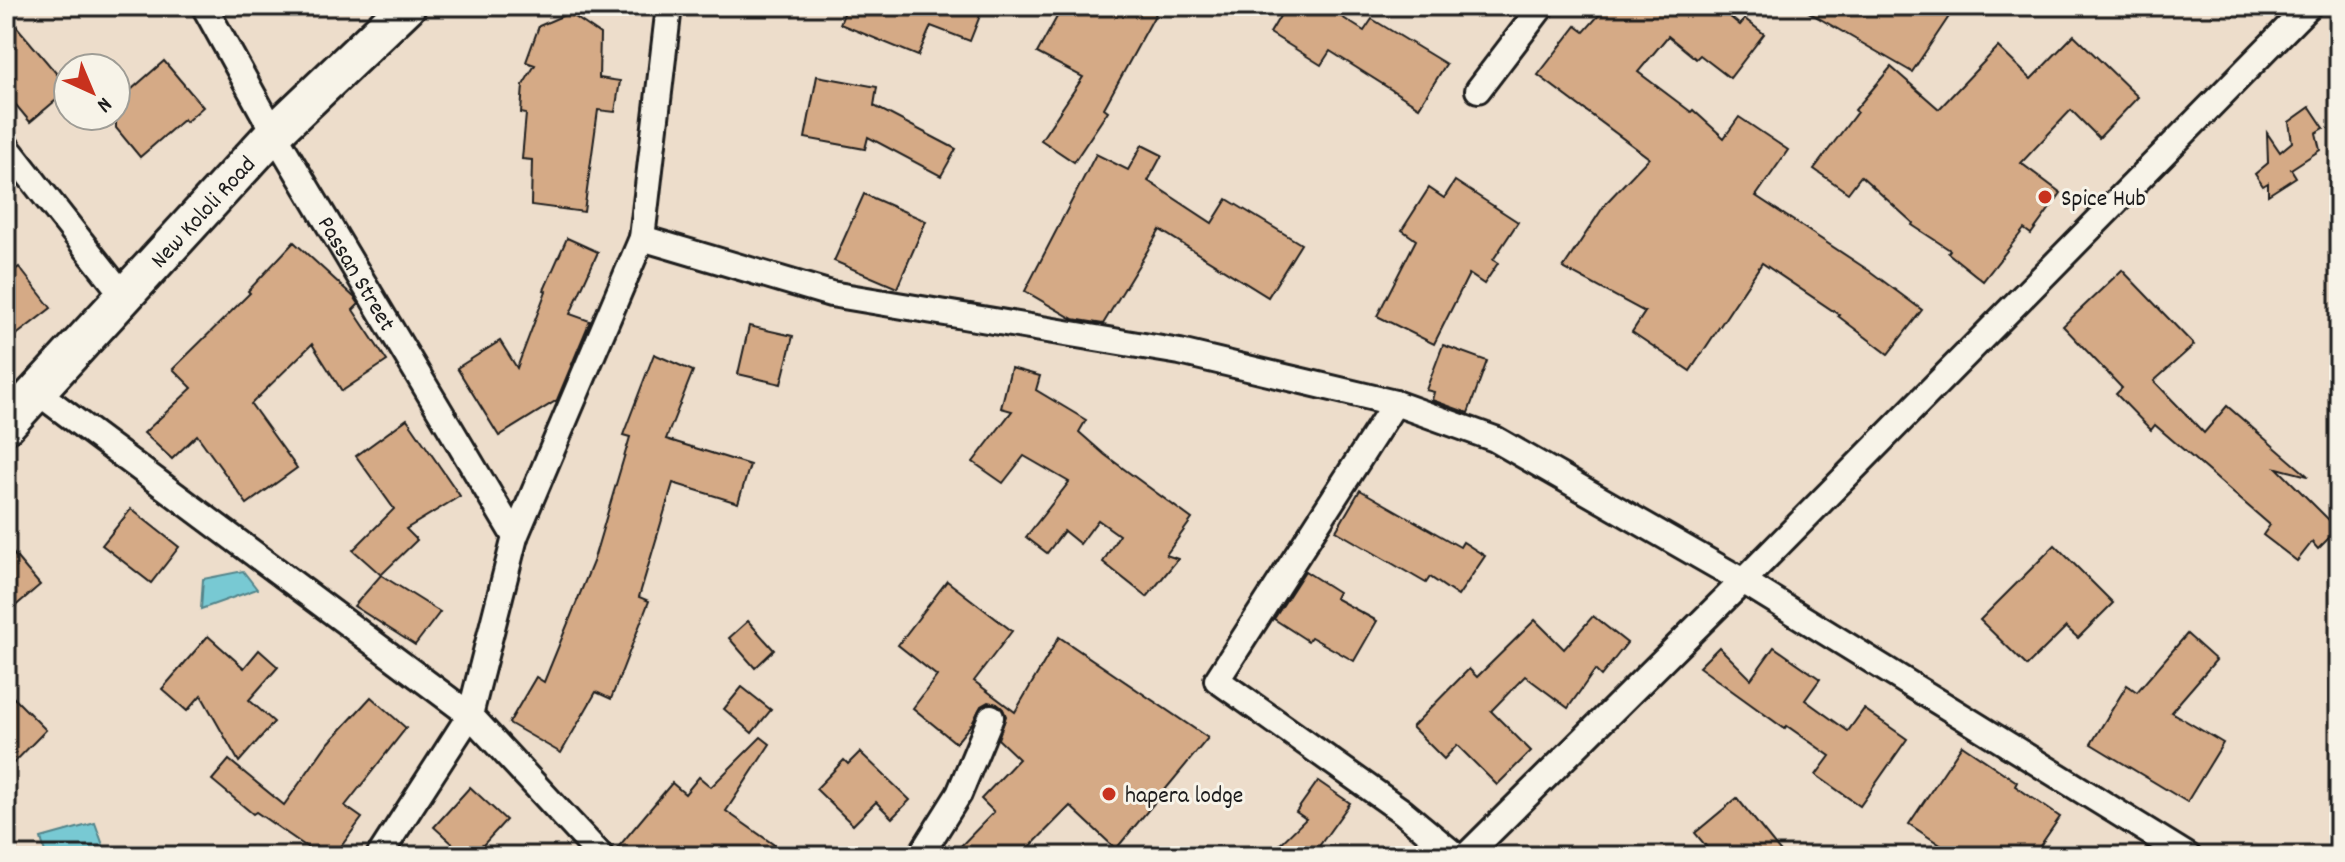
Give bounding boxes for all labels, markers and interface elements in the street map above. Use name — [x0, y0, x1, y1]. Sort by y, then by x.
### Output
north arrow — [52, 52, 132, 132]
text: N — [89, 89, 118, 119]
street label: New Kololi Road — [144, 150, 265, 277]
place label: Spice Hub — [2061, 183, 2146, 217]
marker: Spice Hub — [2036, 188, 2054, 206]
street label: Passan Street — [307, 211, 403, 339]
place label: hapera lodge — [1125, 780, 1243, 814]
marker: hapera lodge — [1100, 785, 1118, 803]

